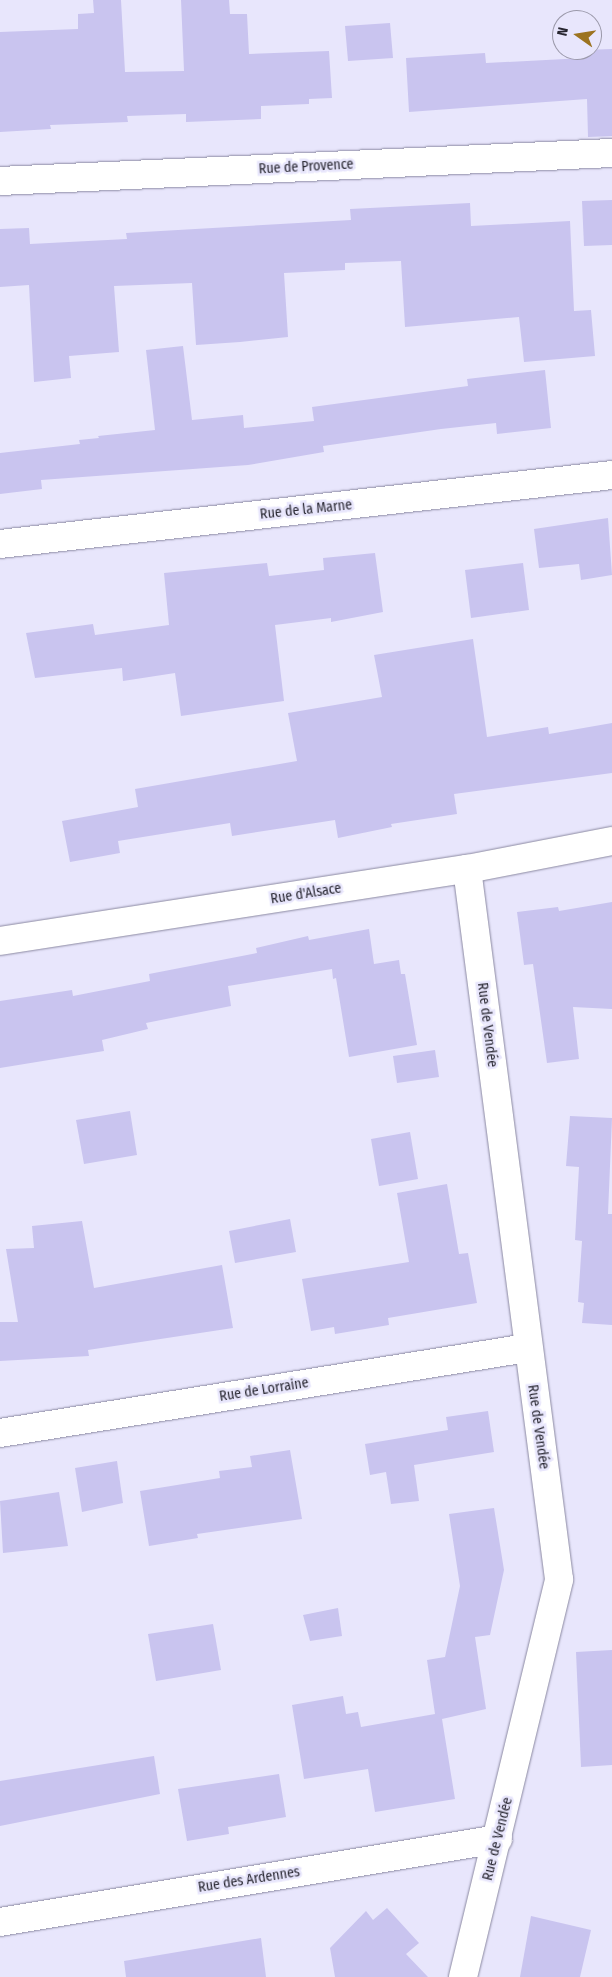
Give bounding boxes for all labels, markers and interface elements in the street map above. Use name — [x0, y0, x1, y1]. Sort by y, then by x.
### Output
north arrow — [552, 10, 602, 60]
text: N — [554, 26, 572, 38]
street label: Rue de Provence — [258, 156, 354, 178]
street label: Rue de la Marne — [259, 497, 353, 523]
street label: Rue d'Alsace — [269, 880, 343, 908]
street label: Rue de Vendée — [473, 982, 501, 1068]
street label: Rue de Lorraine — [218, 1375, 310, 1405]
street label: Rue de Vendée — [524, 1384, 552, 1470]
street label: Rue de Vendée — [480, 1796, 516, 1882]
street label: Rue des Ardennes — [197, 1864, 301, 1896]

